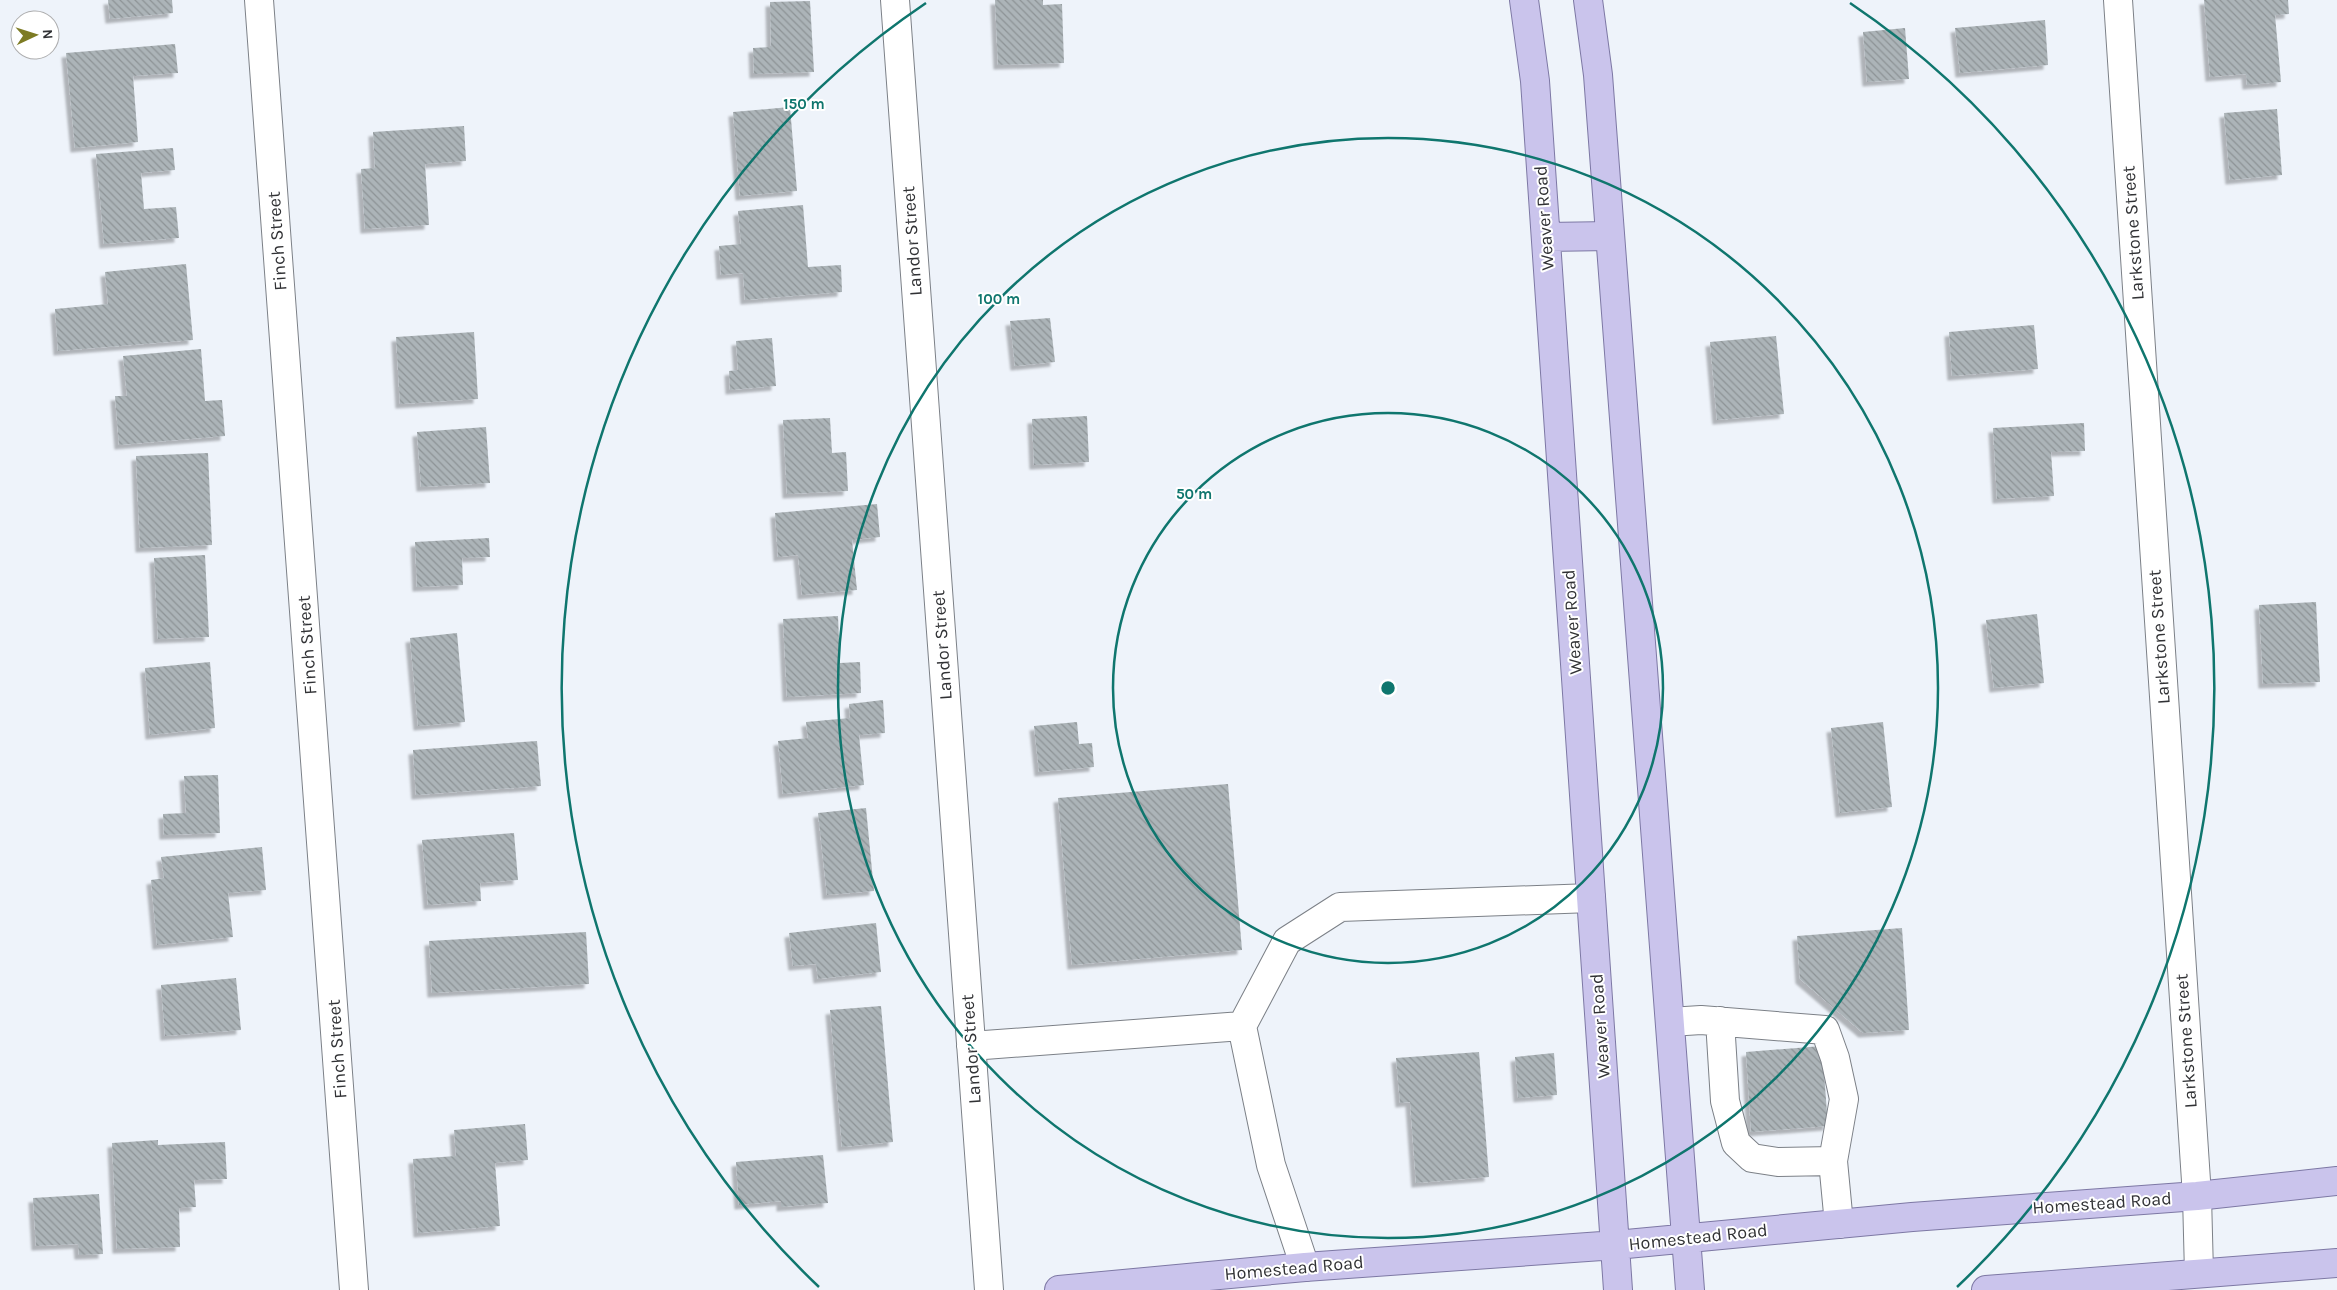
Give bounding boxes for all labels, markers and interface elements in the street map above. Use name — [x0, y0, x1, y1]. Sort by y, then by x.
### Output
north arrow — [10, 10, 60, 60]
text: N — [39, 29, 56, 40]
text: 150 m — [783, 95, 825, 113]
street label: Weaver Road — [1529, 165, 1559, 271]
street label: Larkstone Street — [2117, 165, 2149, 301]
street label: Landor Street — [897, 185, 927, 297]
street label: Finch Street — [263, 190, 291, 291]
text: 100 m — [978, 290, 1020, 308]
text: 50 m — [1176, 485, 1212, 503]
street label: Weaver Road — [1557, 569, 1587, 675]
street label: Larkstone Street — [2143, 569, 2175, 705]
street label: Landor Street — [927, 589, 957, 701]
street label: Finch Street — [293, 594, 321, 695]
centre of rings — [1379, 679, 1397, 697]
street label: Weaver Road — [1585, 973, 1615, 1079]
street label: Larkstone Street — [2170, 973, 2202, 1109]
street label: Landor Street — [956, 993, 986, 1105]
street label: Finch Street — [323, 998, 351, 1099]
street label: Homestead Road — [2032, 1187, 2172, 1219]
street label: Homestead Road — [1627, 1219, 1769, 1255]
street label: Homestead Road — [1223, 1251, 1365, 1285]

